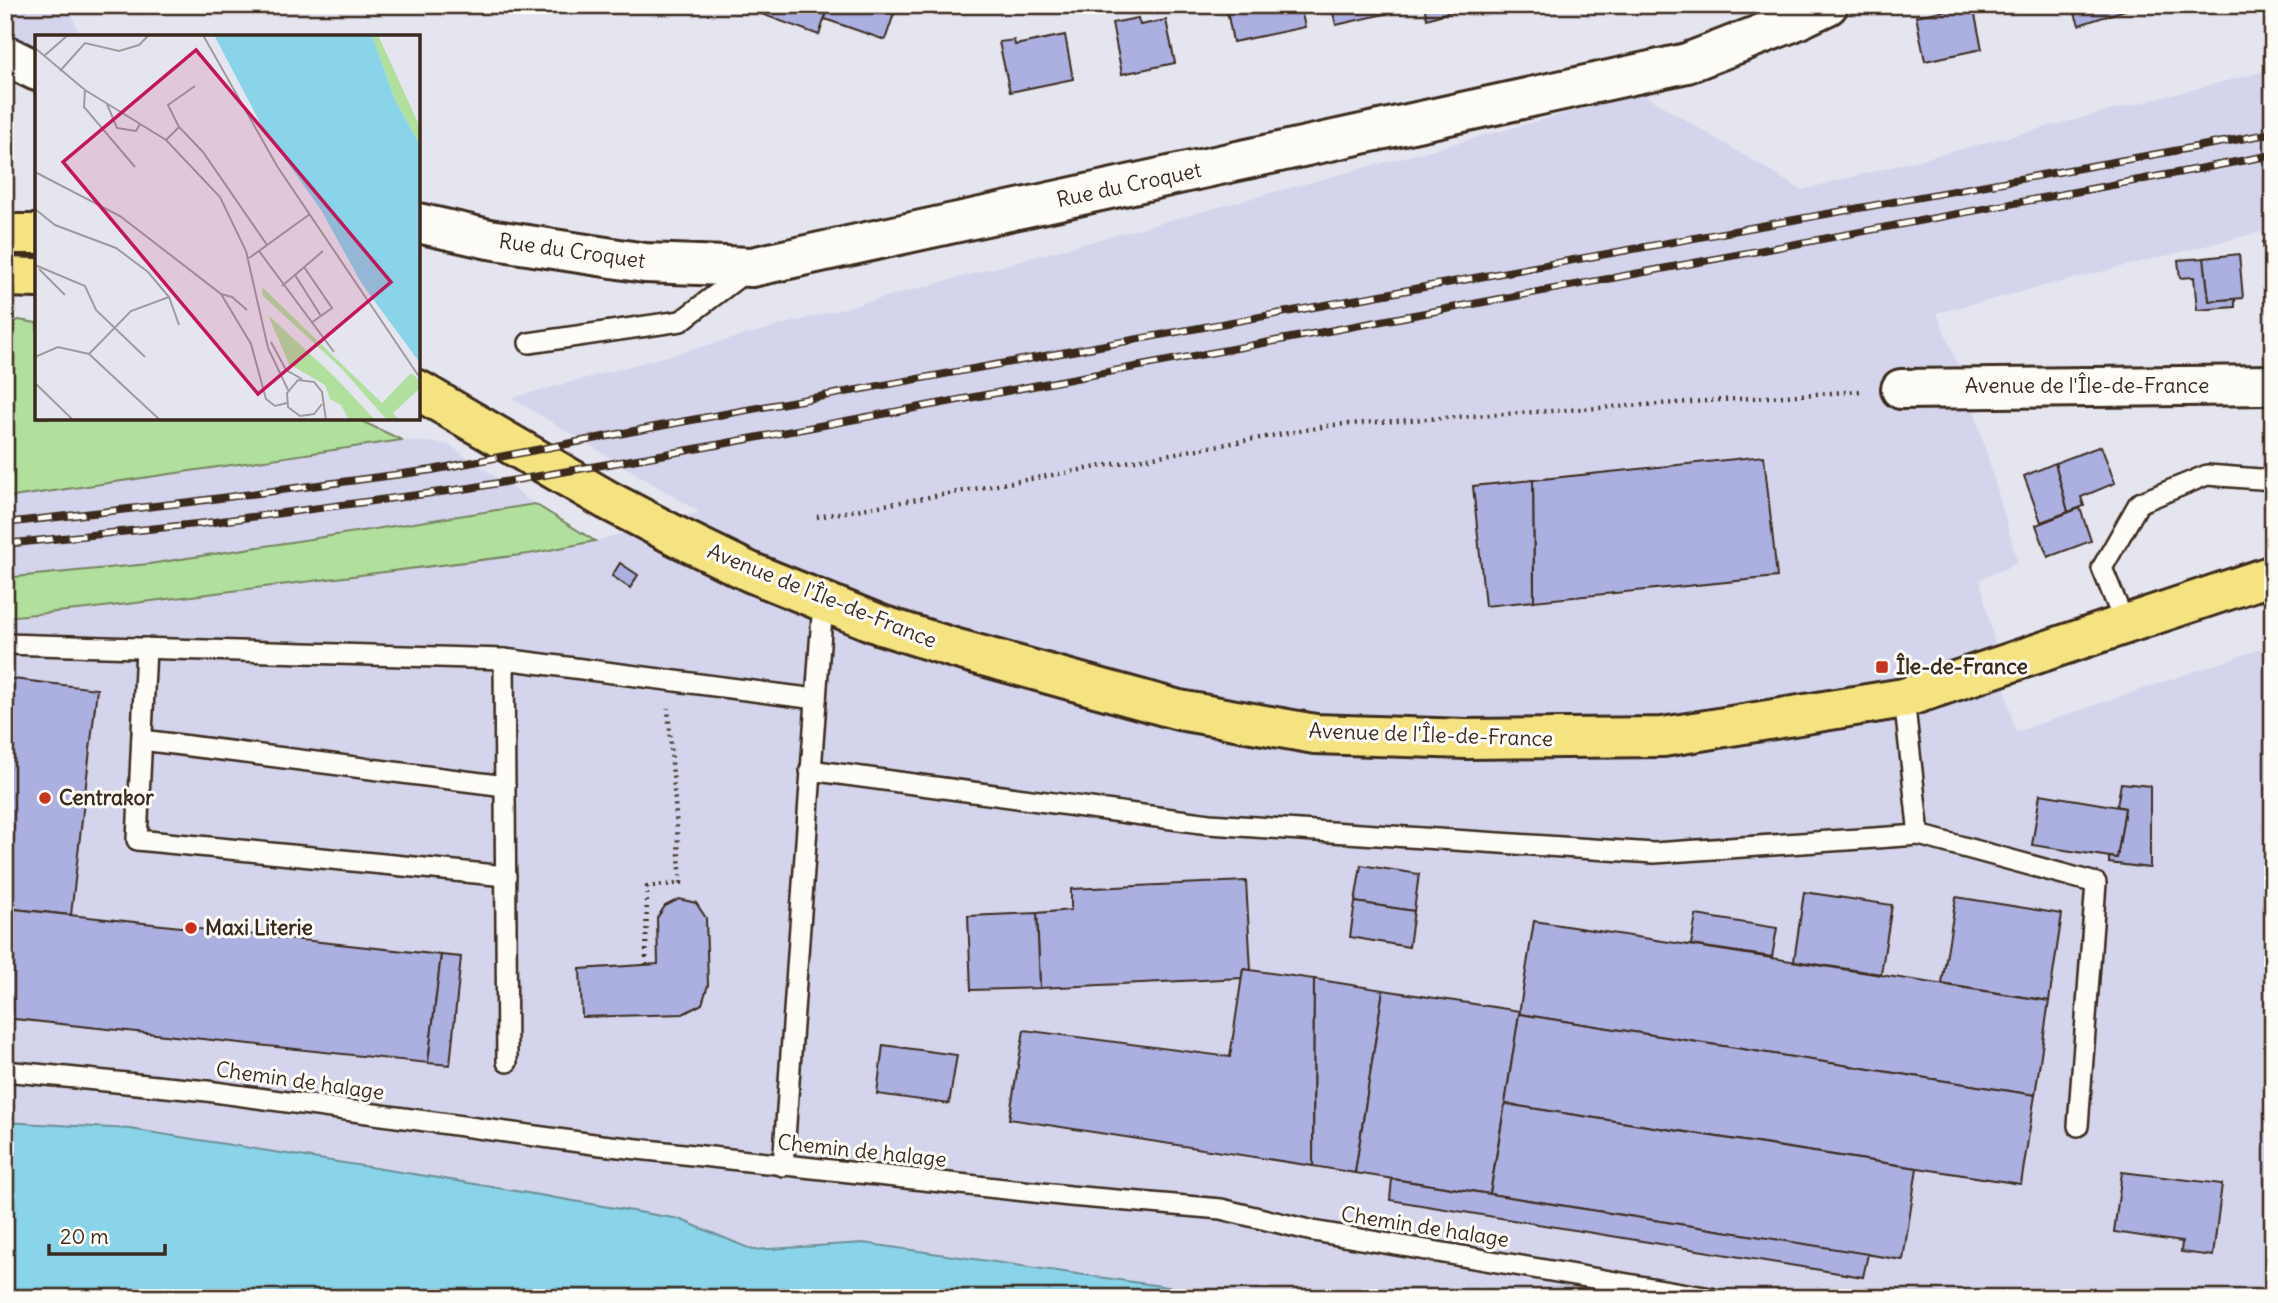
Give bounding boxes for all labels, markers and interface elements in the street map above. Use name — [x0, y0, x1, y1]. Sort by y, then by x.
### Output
inset map — [35, 35, 420, 420]
street label: Rue du Croquet — [1054, 156, 1204, 213]
street label: Rue du Croquet — [497, 227, 647, 274]
street label: Avenue de l'Île-de-France — [1965, 372, 2209, 399]
street label: Avenue de l'Île-de-France — [704, 537, 941, 654]
place label: Île-de-France — [1896, 652, 2028, 680]
marker: Île-de-France — [1874, 659, 1890, 675]
street label: Avenue de l'Île-de-France — [1308, 717, 1554, 752]
place label: Centrakor — [59, 784, 154, 811]
marker: Centrakor — [37, 790, 53, 806]
place label: Maxi Literie — [205, 914, 313, 941]
marker: Maxi Literie — [183, 920, 199, 936]
street label: Chemin de halage — [214, 1055, 386, 1106]
street label: Chemin de halage — [776, 1128, 948, 1173]
street label: Chemin de halage — [1339, 1200, 1511, 1253]
scale bar — [49, 1212, 164, 1256]
text: 20 m — [60, 1223, 109, 1250]

